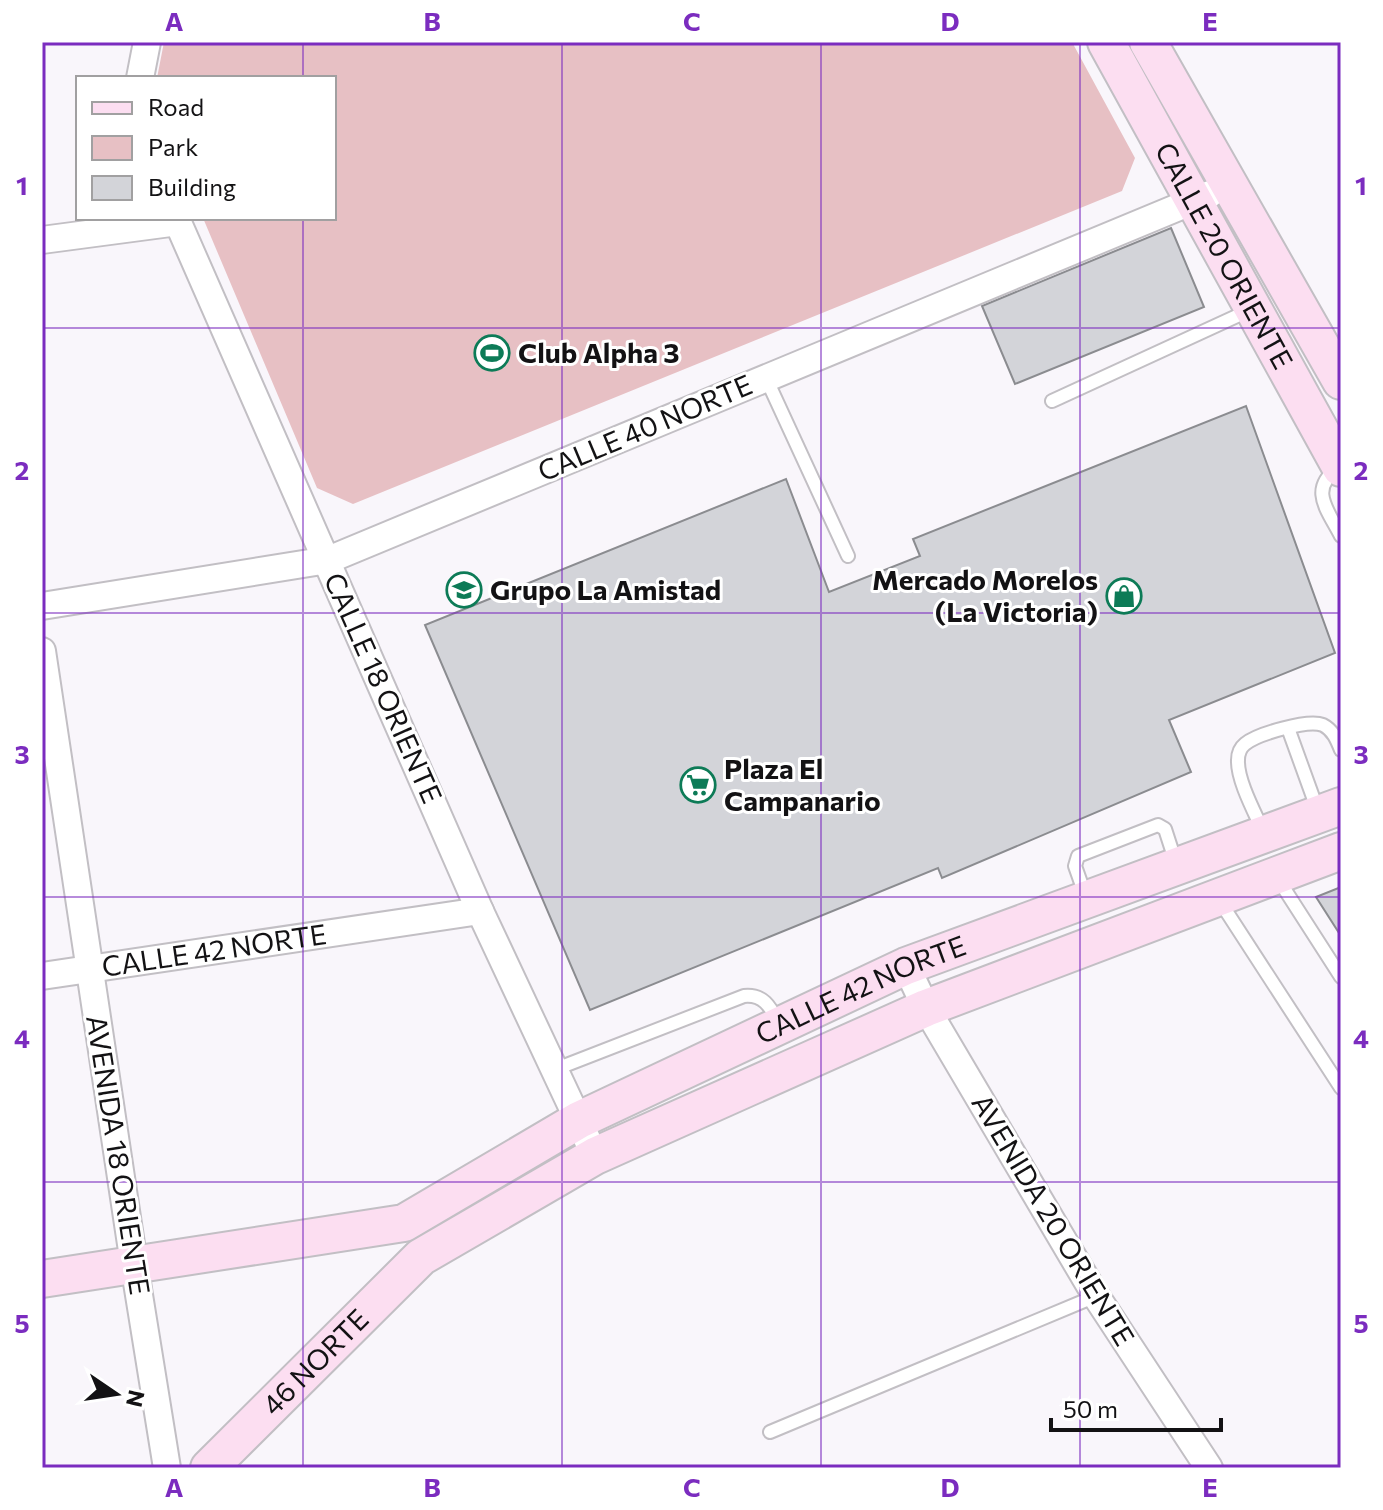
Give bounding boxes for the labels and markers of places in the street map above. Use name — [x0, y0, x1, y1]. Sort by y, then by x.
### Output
sports icon: Club Alpha 3 — [473, 334, 511, 372]
place label: Club Alpha 3 — [518, 335, 680, 369]
place label: Mercado Morelos (La Victoria) — [872, 562, 1098, 628]
school or university icon: Grupo La Amistad — [445, 571, 483, 609]
place label: Grupo La Amistad — [490, 572, 721, 606]
shop icon: Mercado Morelos (La Victoria) — [1105, 577, 1143, 615]
place label: Plaza El Campanario — [724, 751, 881, 817]
supermarket icon: Plaza El Campanario — [679, 766, 717, 804]

